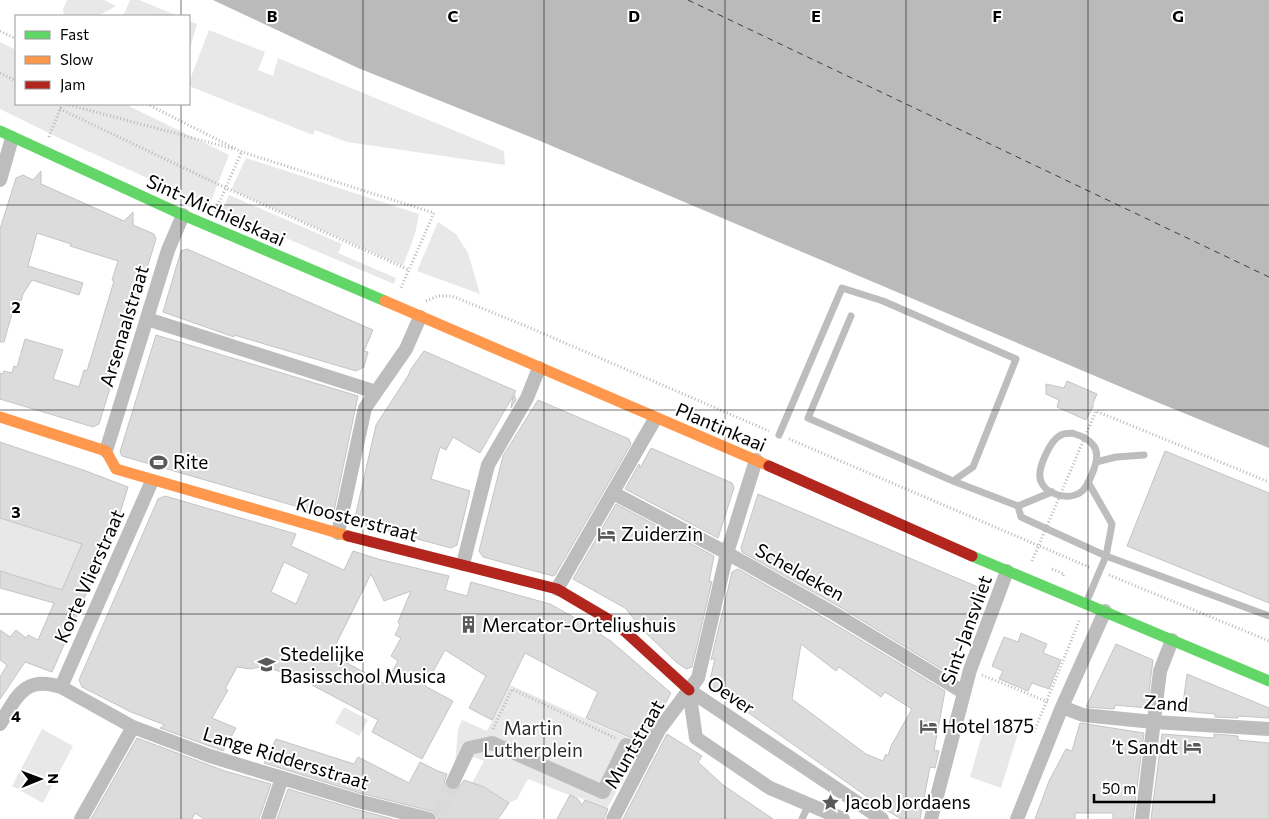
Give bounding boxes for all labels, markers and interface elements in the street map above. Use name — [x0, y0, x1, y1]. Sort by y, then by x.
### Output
text: B — [267, 6, 278, 25]
text: C — [448, 6, 459, 25]
text: D — [628, 6, 640, 25]
text: E — [811, 6, 821, 25]
text: F — [992, 6, 1002, 25]
text: G — [1172, 6, 1184, 25]
legend — [15, 15, 190, 105]
text: Fast — [60, 25, 89, 43]
text: Slow — [60, 50, 93, 68]
text: Jam — [60, 75, 85, 93]
street label: Sint-Michielskaai — [143, 169, 289, 250]
street label: Arsenaalstraat — [94, 262, 153, 390]
text: 2 — [11, 297, 21, 316]
street label: Plantinkaai — [672, 397, 770, 456]
place label: Rite — [173, 450, 208, 473]
sports icon: Rite — [149, 452, 169, 472]
street label: Kloosterstraat — [294, 491, 421, 546]
text: 3 — [11, 502, 21, 521]
street label: Korte Vlierstraat — [49, 505, 128, 646]
place label: Zuiderzin — [621, 522, 703, 545]
hotel icon: Zuiderzin — [597, 524, 617, 544]
street label: Scheldeken — [752, 538, 849, 605]
street label: Sint-Jansvliet — [935, 572, 996, 688]
place label: Mercator-Orteliushuis — [482, 613, 676, 636]
building icon: Mercator-Orteliushuis — [458, 615, 478, 635]
place label: Stedelijke Basisschool Musica — [280, 642, 446, 687]
school or university icon: Stedelijke Basisschool Musica — [256, 655, 276, 675]
street label: Oever — [703, 670, 760, 719]
street label: Zand — [1143, 689, 1189, 716]
street label: Muntstraat — [599, 695, 668, 792]
text: 4 — [11, 706, 21, 725]
place label: Hotel 1875 — [942, 714, 1034, 737]
park label: Martin Lutherplein — [483, 716, 583, 761]
hotel icon: Hotel 1875 — [918, 716, 938, 736]
street label: Lange Riddersstraat — [200, 721, 372, 794]
place label: ’t Sandt — [1111, 735, 1178, 758]
hotel icon: ’t Sandt — [1182, 737, 1202, 757]
north arrow — [15, 754, 65, 804]
scale bar — [1094, 772, 1214, 804]
text: N — [45, 773, 62, 784]
text: 50 m — [1102, 779, 1136, 797]
place label: Jacob Jordaens — [845, 790, 971, 813]
place icon: Jacob Jordaens — [821, 792, 841, 812]

